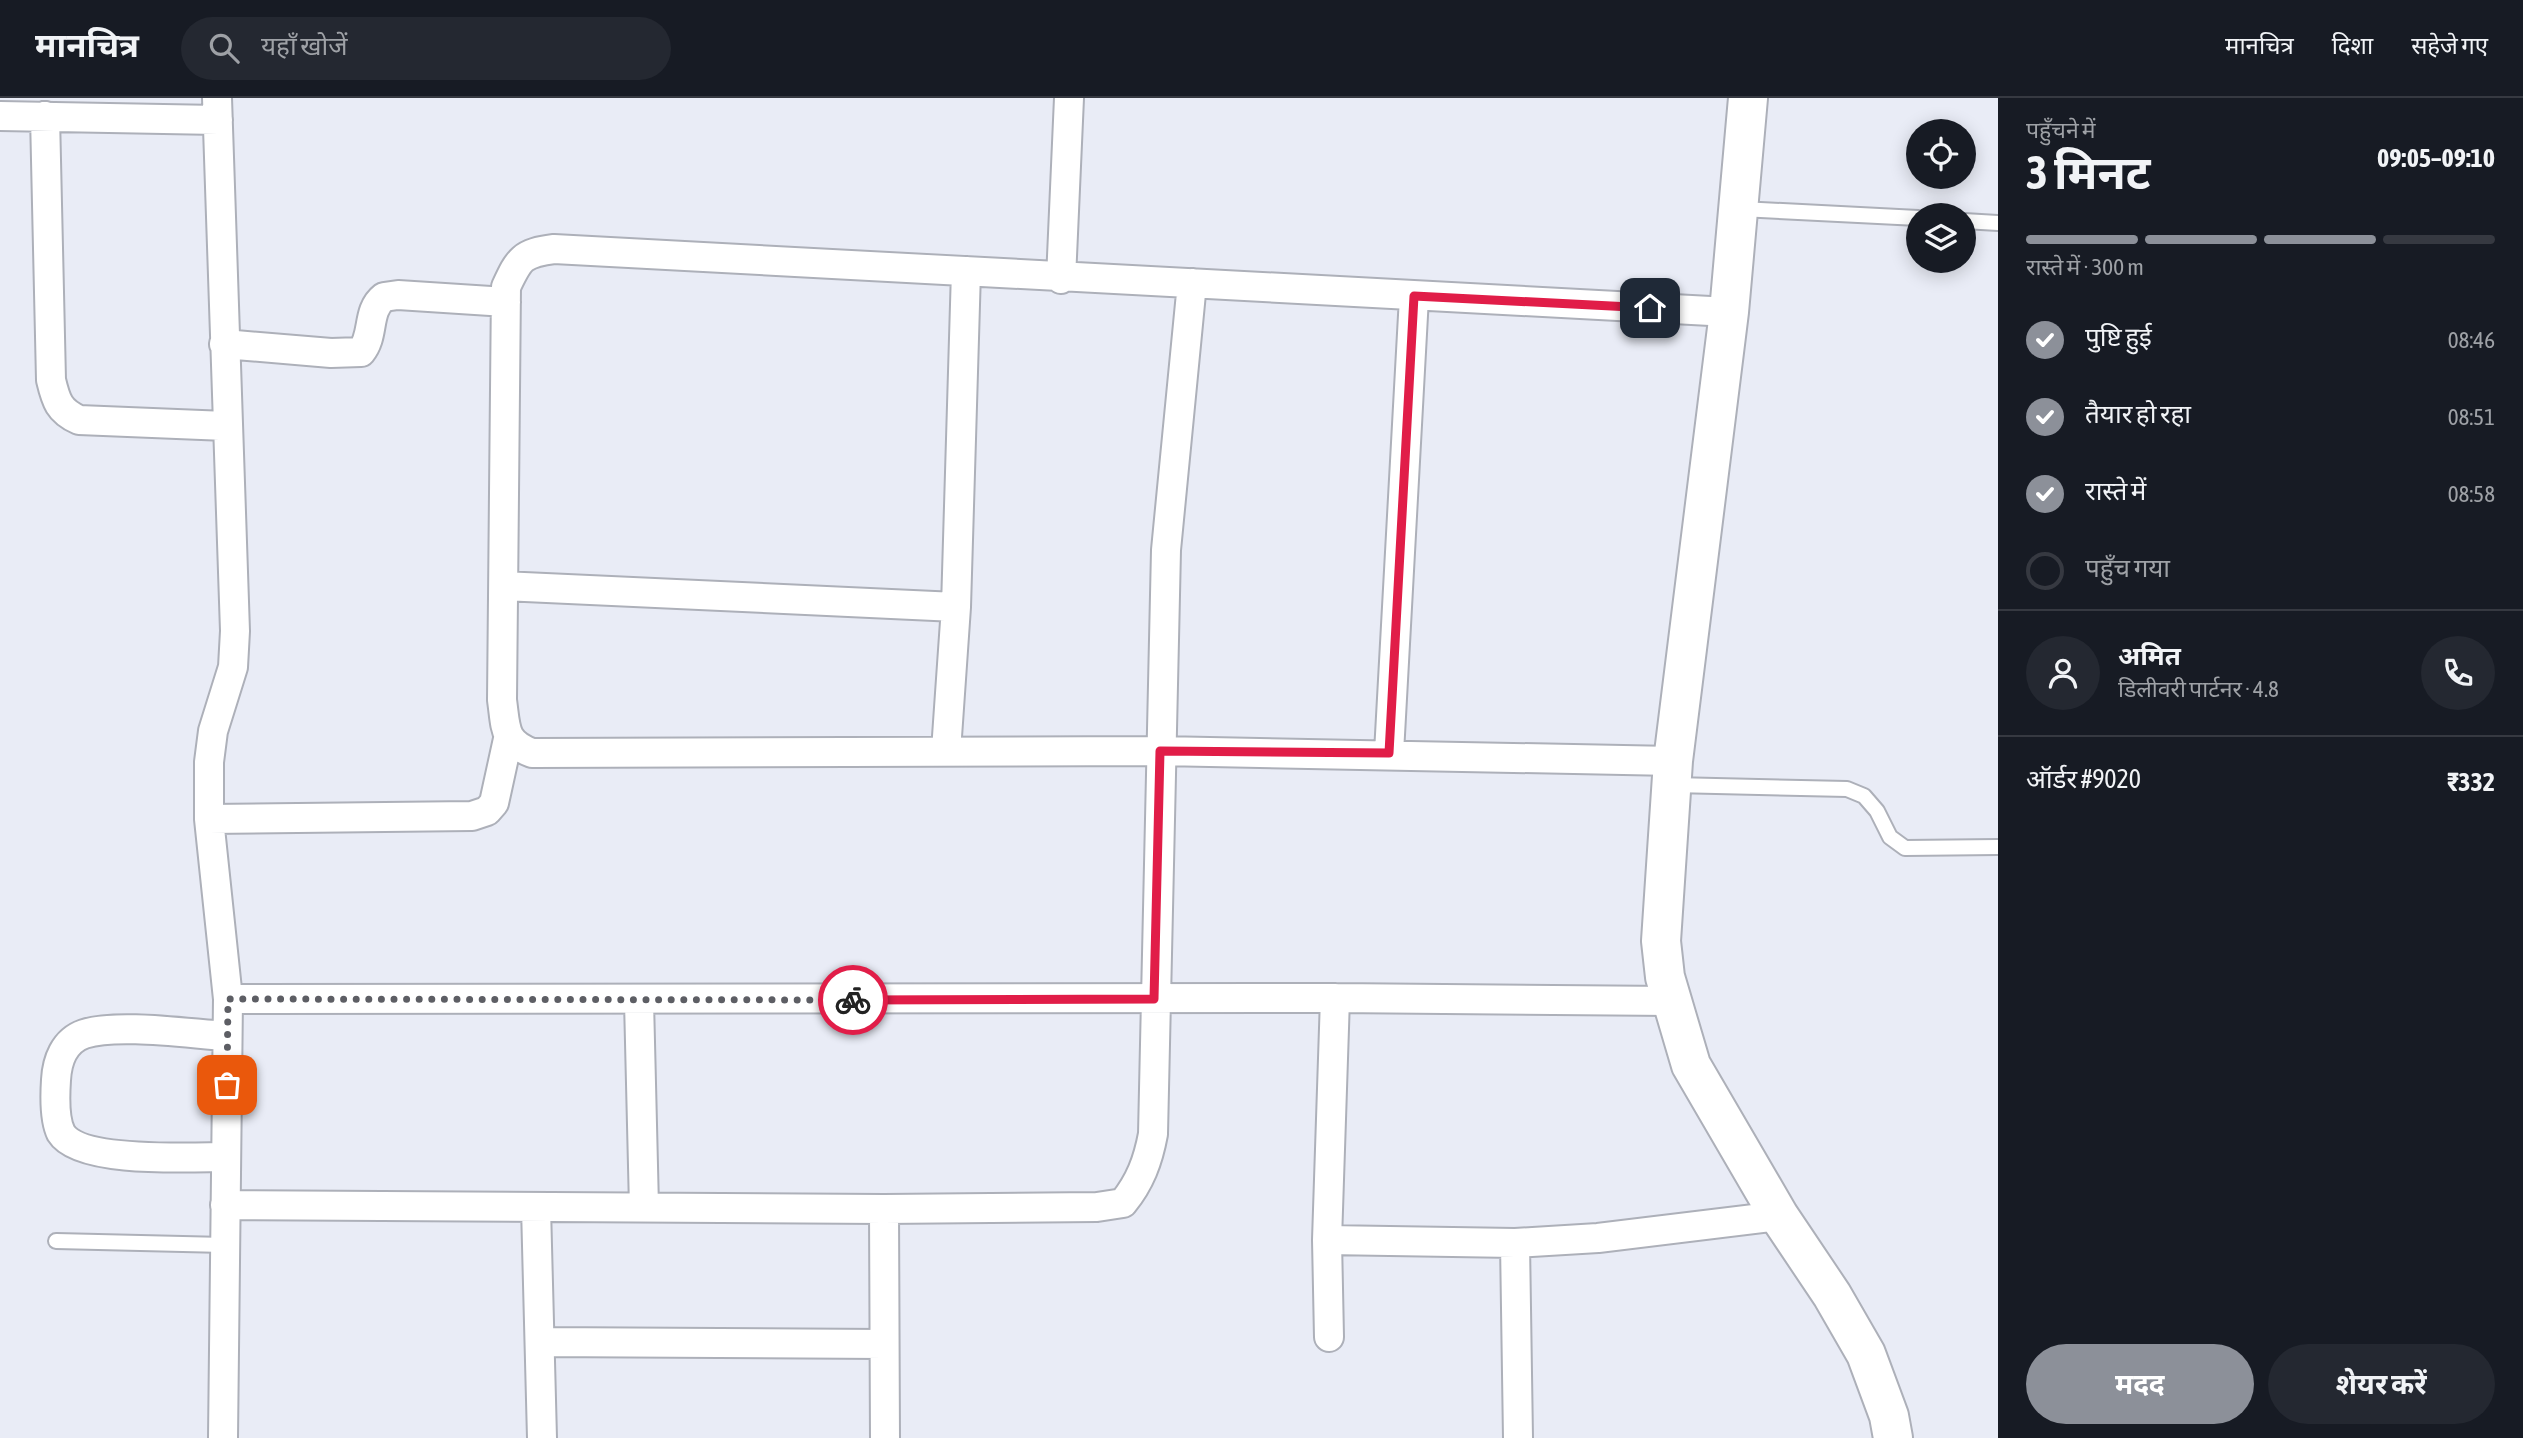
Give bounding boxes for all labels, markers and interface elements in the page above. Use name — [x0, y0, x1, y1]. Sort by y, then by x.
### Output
search box — [181, 17, 671, 80]
text: मानचित्र — [35, 26, 139, 64]
icon: search — [205, 29, 243, 67]
text: यहाँ खोजें — [261, 31, 348, 61]
text: मानचित्र — [2225, 32, 2294, 59]
text: दिशा — [2332, 32, 2373, 59]
text: सहेजे गए — [2411, 32, 2488, 59]
text: पहुँचने में — [2026, 117, 2096, 143]
map controls — [1906, 119, 1976, 273]
button: locate — [1906, 119, 1976, 189]
text: 09:05–09:10 — [2377, 143, 2495, 173]
text: 3 मिनट — [2026, 146, 2150, 199]
button: layers — [1906, 203, 1976, 273]
text: रास्ते में · 300 m — [2026, 254, 2144, 280]
pin — [1620, 278, 1680, 338]
icon: home — [1631, 289, 1669, 327]
icon: check — [2026, 321, 2064, 359]
text: पुष्टि हुई — [2085, 322, 2152, 352]
text: 08:46 — [2448, 327, 2495, 353]
icon: check — [2026, 398, 2064, 436]
text: तैयार हो रहा — [2085, 399, 2191, 429]
text: 08:51 — [2448, 404, 2495, 430]
icon: check — [2026, 475, 2064, 513]
text: रास्ते में — [2085, 476, 2146, 506]
text: 08:58 — [2448, 481, 2495, 507]
text: पहुँच गया — [2085, 553, 2170, 583]
button: person — [2026, 636, 2100, 710]
button: phone — [2421, 636, 2495, 710]
text: अमित — [2118, 641, 2181, 671]
text: डिलीवरी पार्टनर · 4.8 — [2118, 676, 2279, 702]
text: ऑर्डर #9020 — [2026, 764, 2141, 794]
text: ₹332 — [2447, 767, 2495, 797]
courier — [818, 965, 888, 1035]
icon: bike — [834, 981, 872, 1019]
pin — [197, 1055, 257, 1115]
icon: bag — [208, 1066, 246, 1104]
button: मदद — [2026, 1344, 2254, 1424]
button: शेयर करें — [2268, 1344, 2495, 1424]

